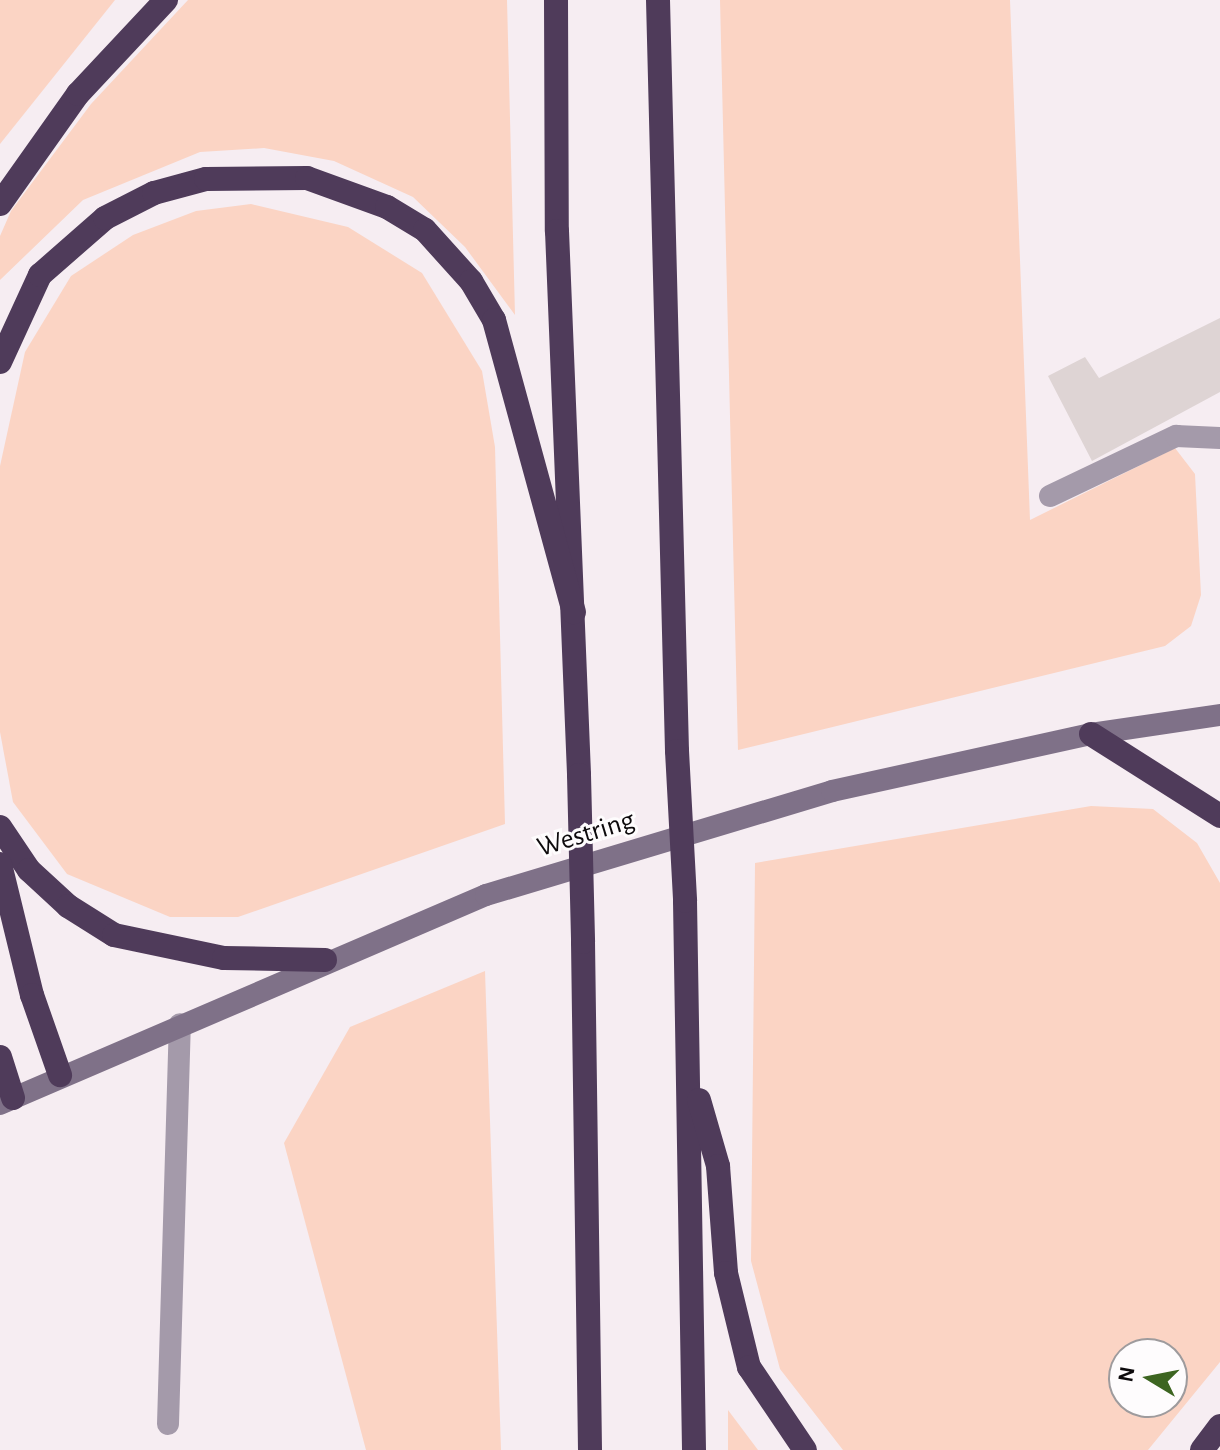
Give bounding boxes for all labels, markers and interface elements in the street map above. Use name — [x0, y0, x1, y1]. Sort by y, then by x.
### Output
street label: Westring — [533, 803, 639, 865]
north arrow — [1108, 1338, 1188, 1418]
text: N — [1114, 1365, 1138, 1384]

